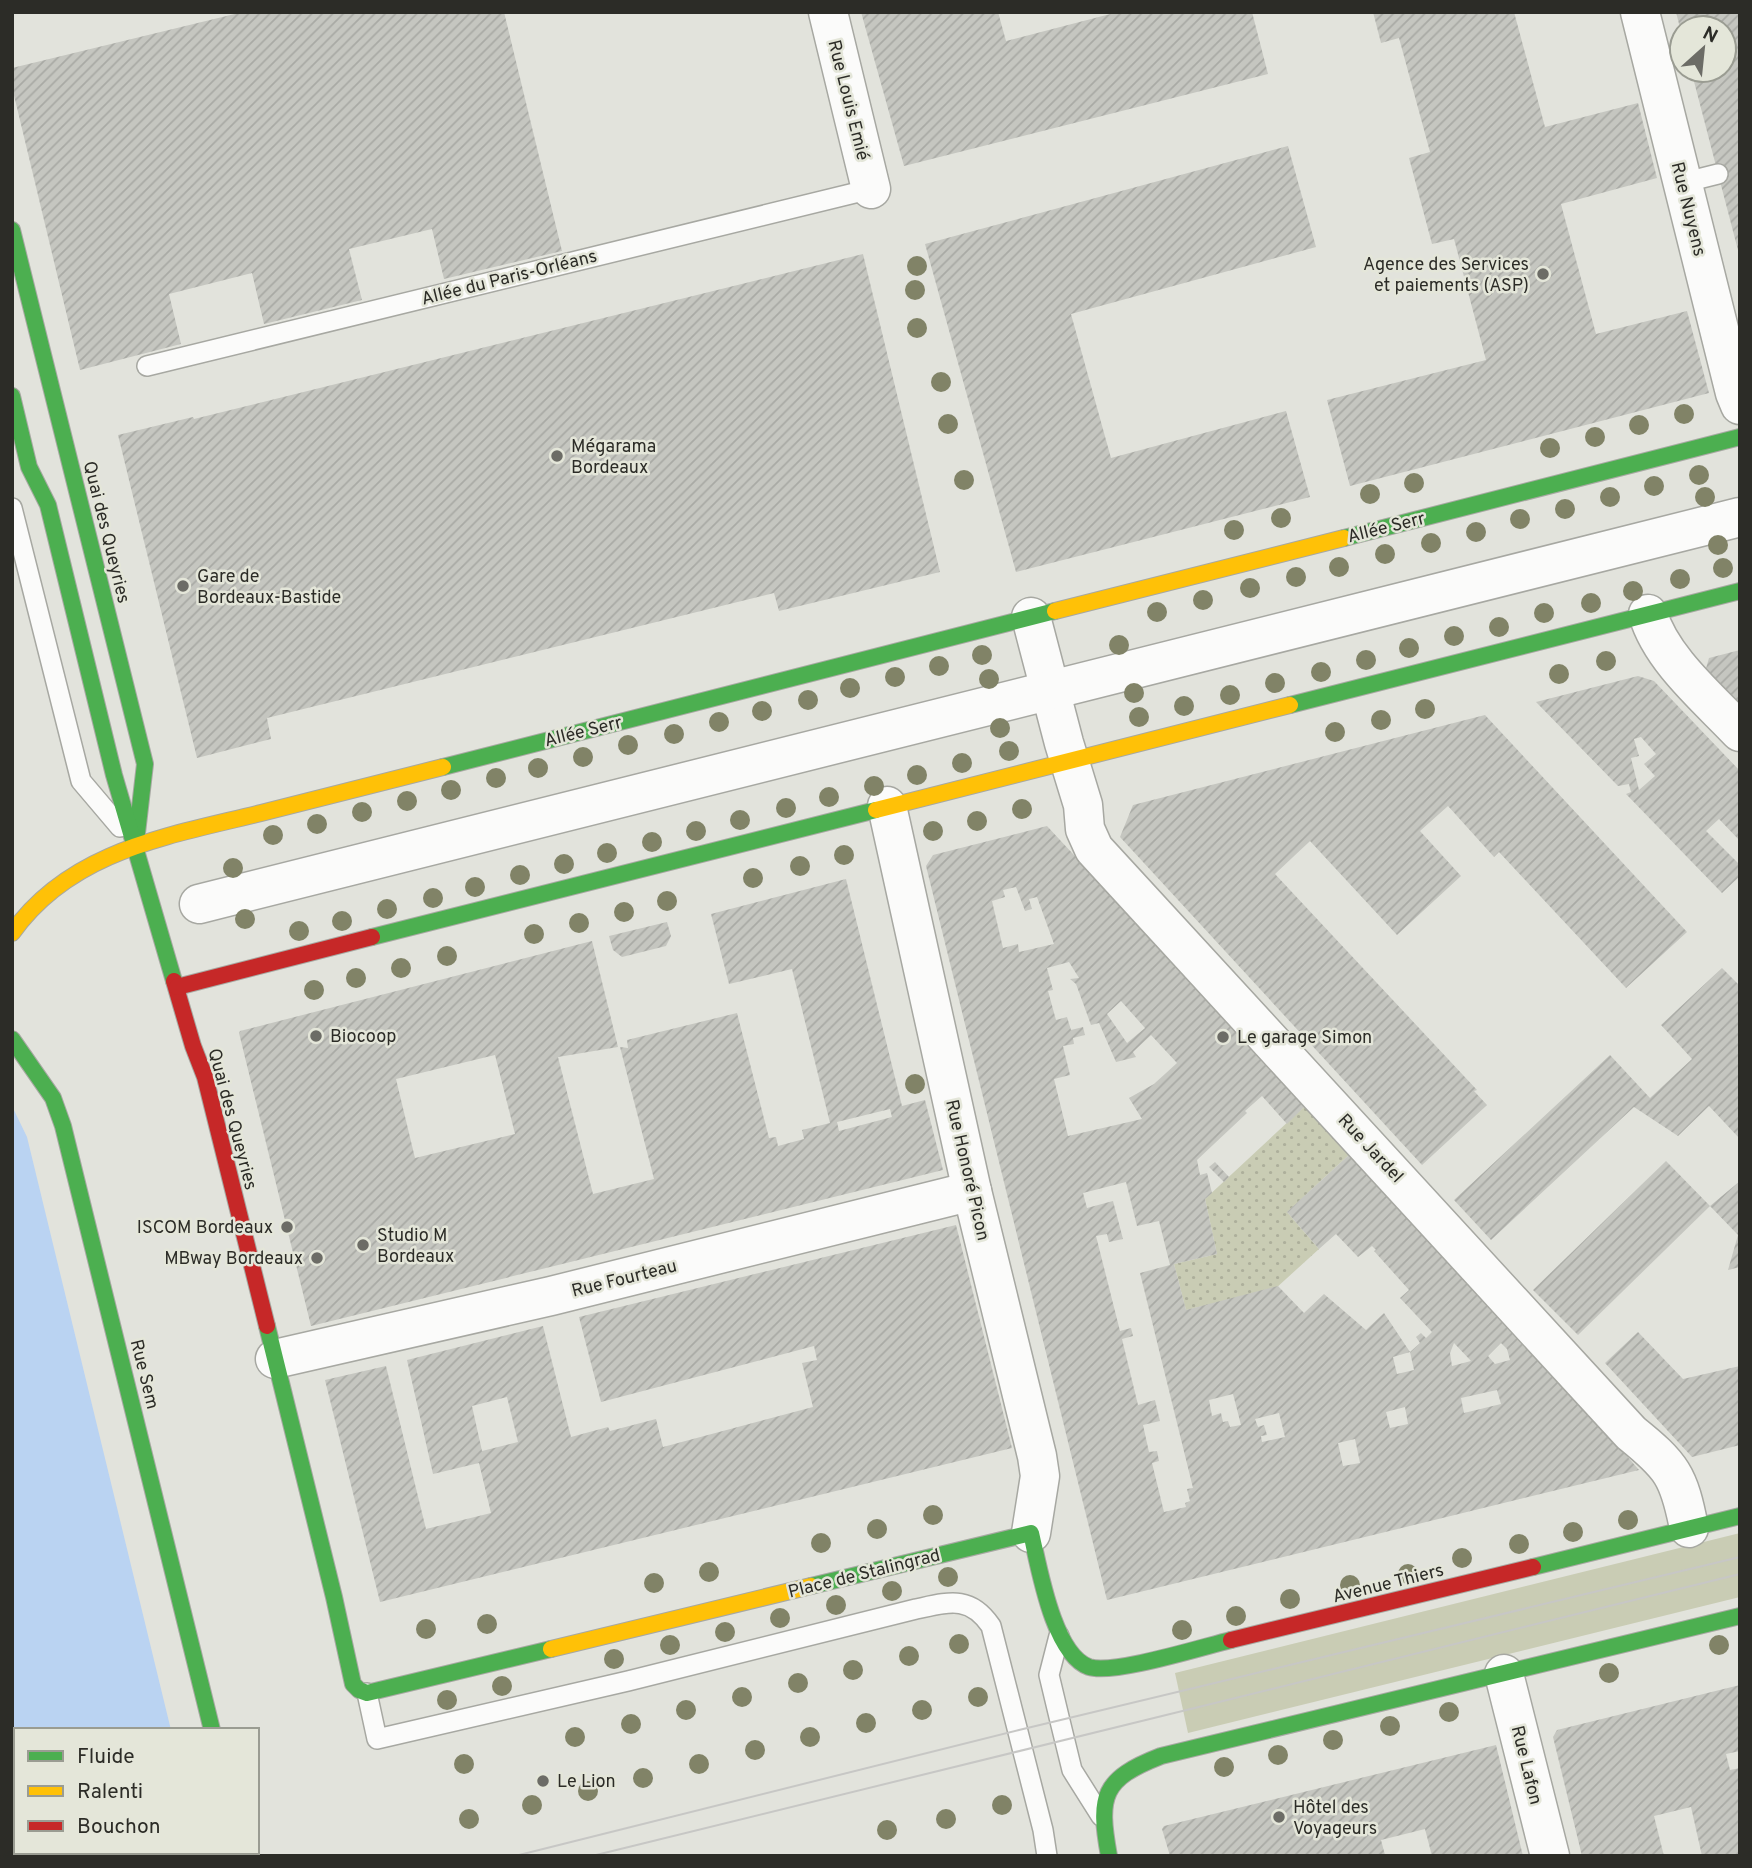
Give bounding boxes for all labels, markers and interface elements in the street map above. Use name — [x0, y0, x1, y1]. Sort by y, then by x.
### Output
north arrow — [1668, 14, 1738, 84]
text: N — [1698, 22, 1721, 49]
street label: Rue Louis Emié — [821, 38, 874, 163]
street label: Rue Nuyens — [1665, 160, 1710, 259]
street label: Allée du Paris-Orléans — [419, 245, 600, 311]
place label: Agence des Services et paiements (ASP) — [1363, 254, 1529, 298]
marker: Agence des Services et paiements (ASP) — [1535, 266, 1551, 282]
place label: Mégarama Bordeaux — [571, 436, 656, 480]
marker: Mégarama Bordeaux — [549, 448, 565, 464]
street label: Quai des Queyries — [77, 459, 134, 606]
street label: Allée Serr — [1345, 508, 1428, 549]
place label: Gare de Bordeaux-Bastide — [197, 566, 341, 610]
marker: Gare de Bordeaux-Bastide — [175, 578, 191, 594]
street label: Allée Serr — [542, 712, 625, 753]
place label: Biocoop — [330, 1026, 396, 1049]
place label: Le garage Simon — [1237, 1027, 1372, 1050]
marker: Biocoop — [308, 1028, 324, 1044]
marker: Le garage Simon — [1215, 1029, 1231, 1045]
street label: Quai des Queyries — [202, 1046, 262, 1193]
street label: Rue Honoré Picon — [939, 1097, 994, 1243]
street label: Rue Jardel — [1332, 1110, 1408, 1188]
place label: ISCOM Bordeaux — [137, 1217, 273, 1240]
marker: ISCOM Bordeaux — [279, 1219, 295, 1235]
place label: Studio M Bordeaux — [377, 1225, 454, 1269]
marker: Studio M Bordeaux — [355, 1237, 371, 1253]
place label: MBway Bordeaux — [164, 1248, 303, 1271]
marker: MBway Bordeaux — [309, 1250, 325, 1266]
street label: Rue Fourteau — [569, 1255, 679, 1304]
street label: Rue Sem — [124, 1337, 163, 1412]
street label: Place de Stalingrad — [786, 1544, 943, 1604]
street label: Avenue Thiers — [1330, 1560, 1446, 1609]
street label: Rue Lafon — [1505, 1723, 1546, 1807]
legend — [14, 1728, 259, 1854]
text: Fluide — [77, 1744, 135, 1771]
place label: Le Lion — [557, 1771, 616, 1794]
marker: Le Lion — [535, 1773, 551, 1789]
text: Ralenti — [77, 1779, 143, 1806]
place label: Hôtel des Voyageurs — [1293, 1797, 1377, 1841]
marker: Hôtel des Voyageurs — [1271, 1809, 1287, 1825]
text: Bouchon — [77, 1814, 160, 1841]

